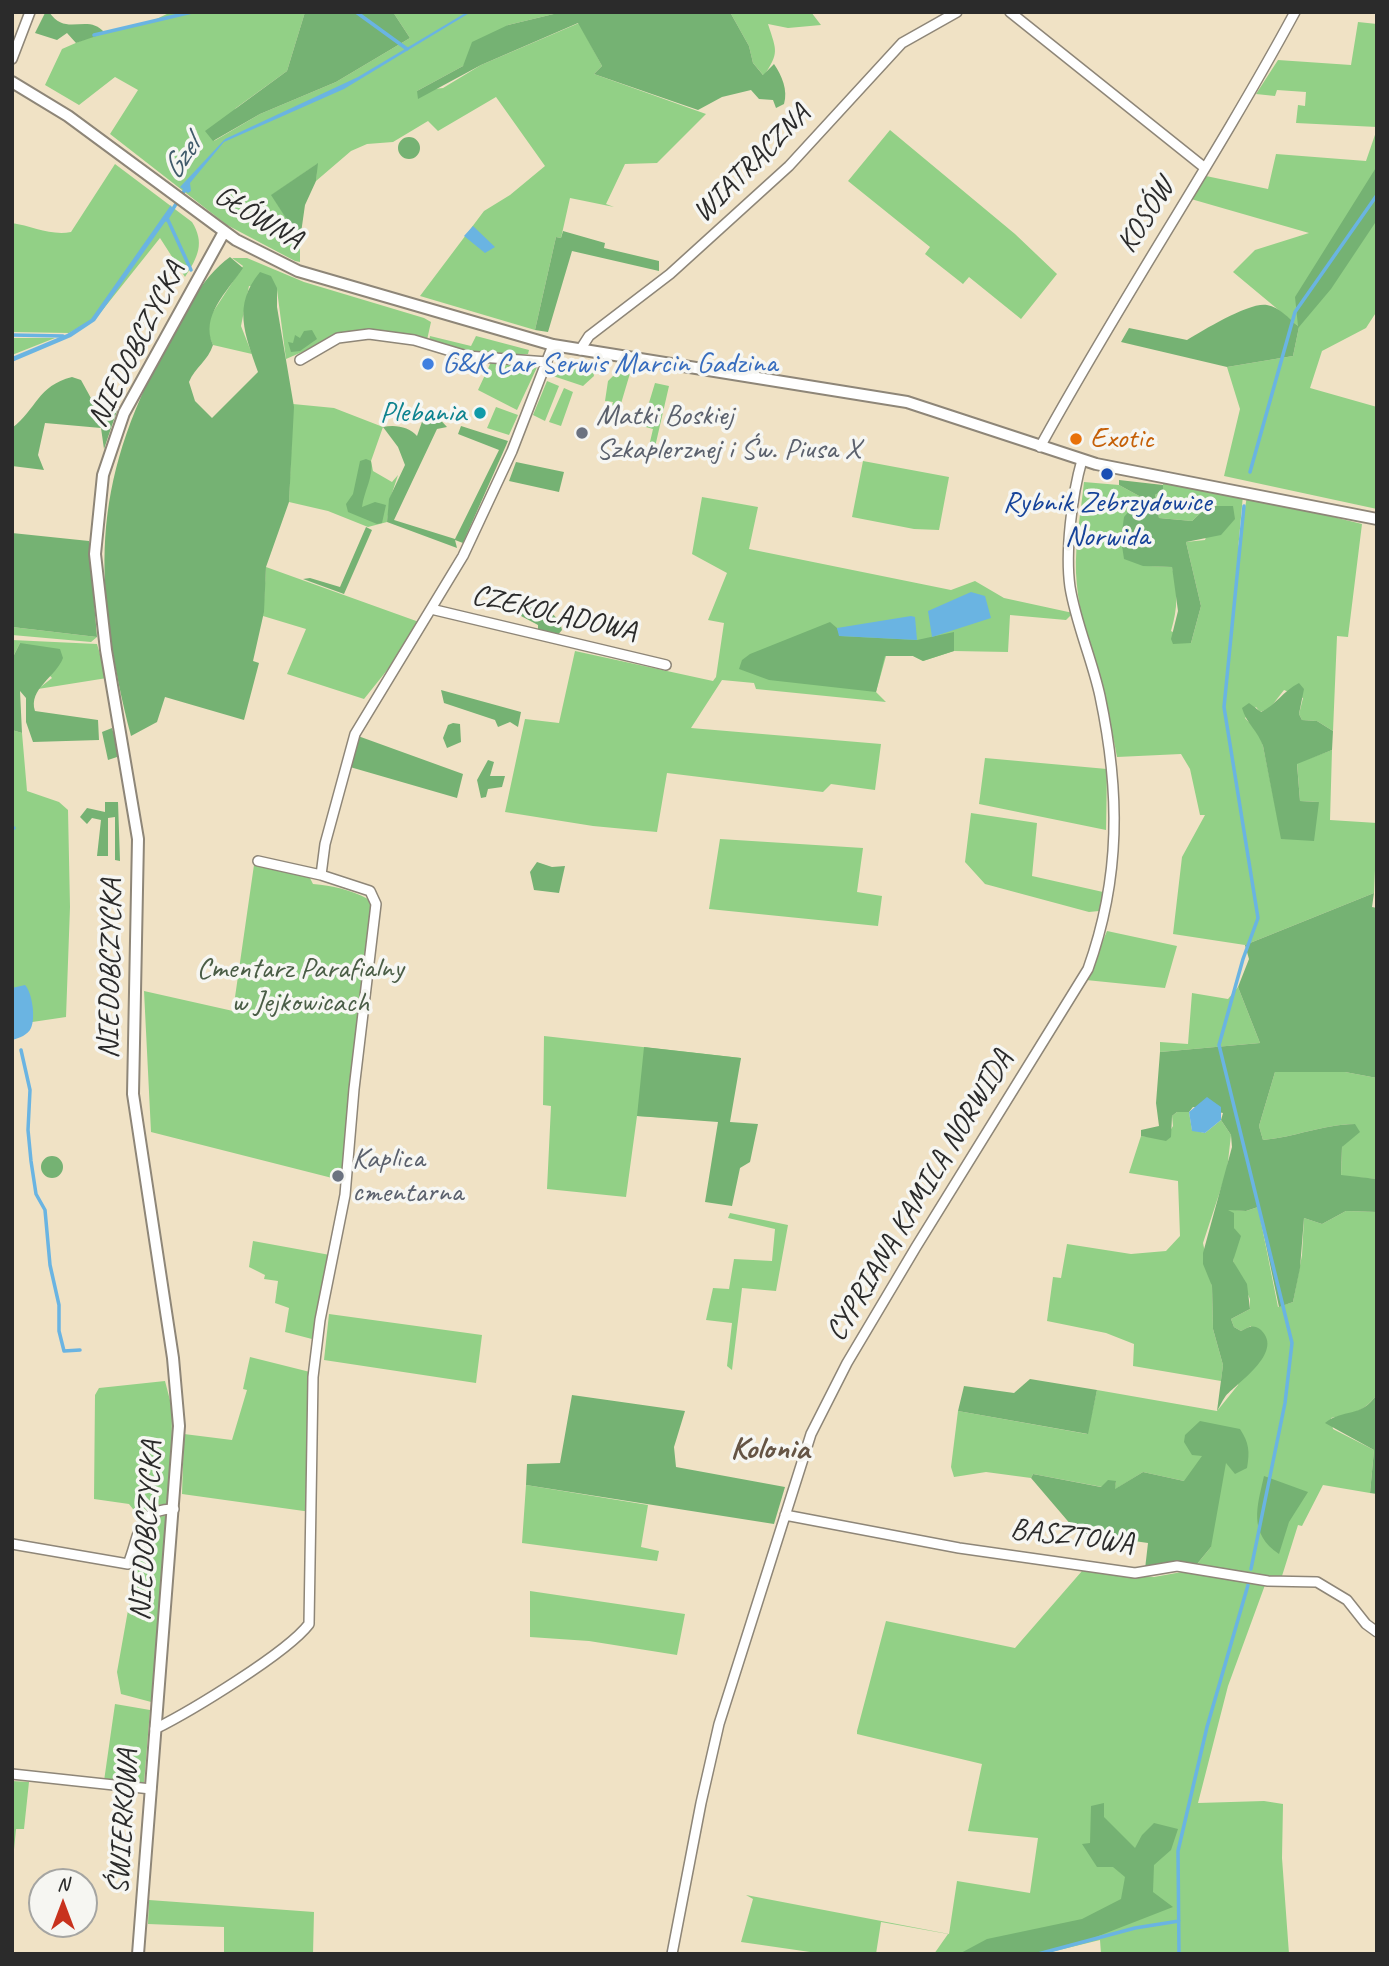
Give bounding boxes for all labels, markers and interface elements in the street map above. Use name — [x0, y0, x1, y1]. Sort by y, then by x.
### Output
street label: WIATRACZNA — [686, 98, 818, 230]
water label: Gzel — [154, 131, 210, 187]
street label: KOSÓW — [1109, 172, 1183, 260]
street label: GŁÓWNA — [208, 178, 308, 258]
street label: NIEDOBCZYCKA — [80, 257, 194, 433]
place label: G&K Car Serwis Marcin Gadzina — [442, 346, 777, 382]
marker: G&K Car Serwis Marcin Gadzina — [420, 356, 436, 372]
place label: Plebania — [380, 395, 466, 431]
place label: Matki Boskiej Szkaplerznej i Św. Piusa X — [596, 398, 860, 468]
marker: Plebania — [472, 405, 488, 421]
place label: Exotic — [1090, 421, 1154, 457]
marker: Matki Boskiej Szkaplerznej i Św. Piusa X — [574, 425, 590, 441]
marker: Exotic — [1068, 431, 1084, 447]
marker: Rybnik Zebrzydowice Norwida — [1099, 466, 1115, 482]
place label: Rybnik Zebrzydowice Norwida — [1003, 485, 1211, 556]
street label: CZEKOLADOWA — [468, 578, 640, 650]
street label: NIEDOBCZYCKA — [91, 879, 131, 1059]
park label: Cmentarz Parafialny w Jejkowicach — [196, 951, 404, 1021]
street label: CYPRIANA KAMILA NORWIDA — [819, 1044, 1021, 1348]
place label: Kaplica cmentarna — [352, 1141, 463, 1212]
marker: Kaplica cmentarna — [330, 1168, 346, 1184]
district label: Kolonia — [731, 1431, 809, 1469]
street label: NIEDOBCZYCKA — [123, 1440, 171, 1622]
street label: BASZTOWA — [1008, 1512, 1136, 1562]
street label: ŚWIERKOWA — [101, 1748, 147, 1896]
north arrow — [28, 1868, 98, 1938]
text: N — [57, 1872, 69, 1896]

